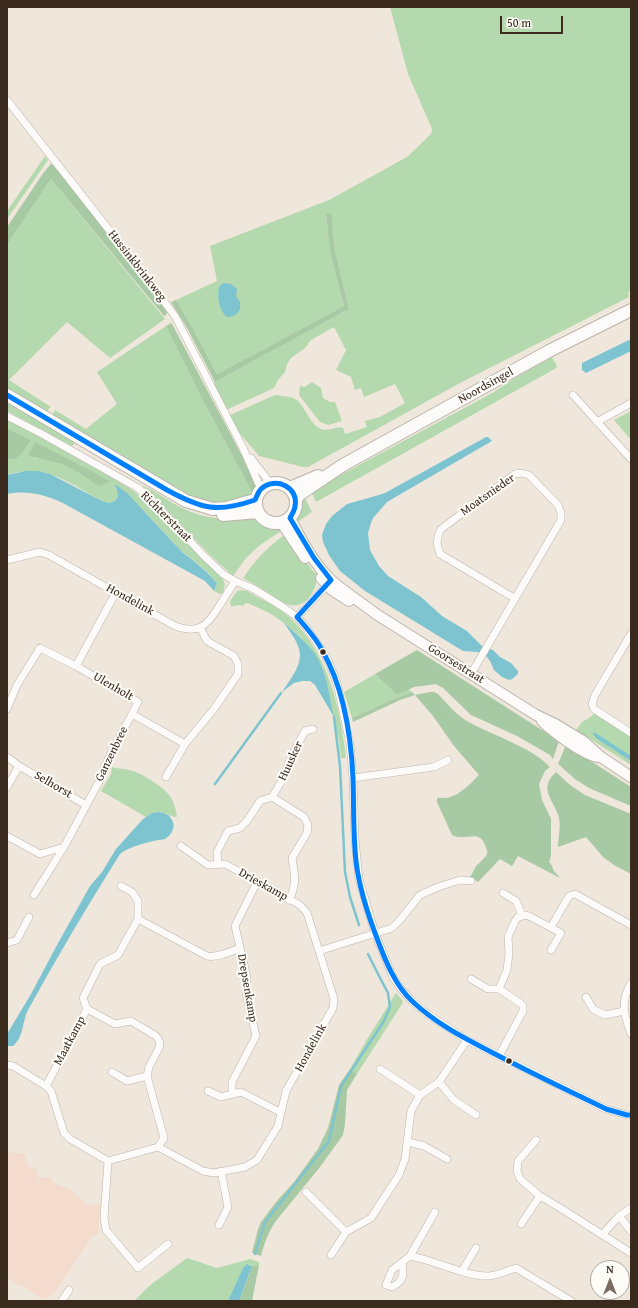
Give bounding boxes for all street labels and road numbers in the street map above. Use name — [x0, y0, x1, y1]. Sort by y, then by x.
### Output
street label: Hassinkbrinkweg — [105, 227, 169, 305]
street label: Noordsingel — [456, 365, 516, 407]
street label: Moatsnieder — [458, 471, 518, 519]
street label: Richterstraat — [137, 488, 195, 546]
street label: Hondelink — [104, 581, 156, 619]
street label: Goorsestraat — [425, 641, 487, 687]
street label: Ulenholt — [90, 670, 136, 704]
street label: Ganzenbree — [93, 724, 131, 784]
street label: Huusker — [276, 739, 306, 783]
street label: Selhorst — [31, 768, 75, 802]
street label: Drieskamp — [236, 866, 290, 904]
street label: Drepsenkamp — [234, 953, 260, 1023]
street label: Maatkamp — [51, 1014, 89, 1068]
street label: Hondelink — [292, 1022, 330, 1074]

